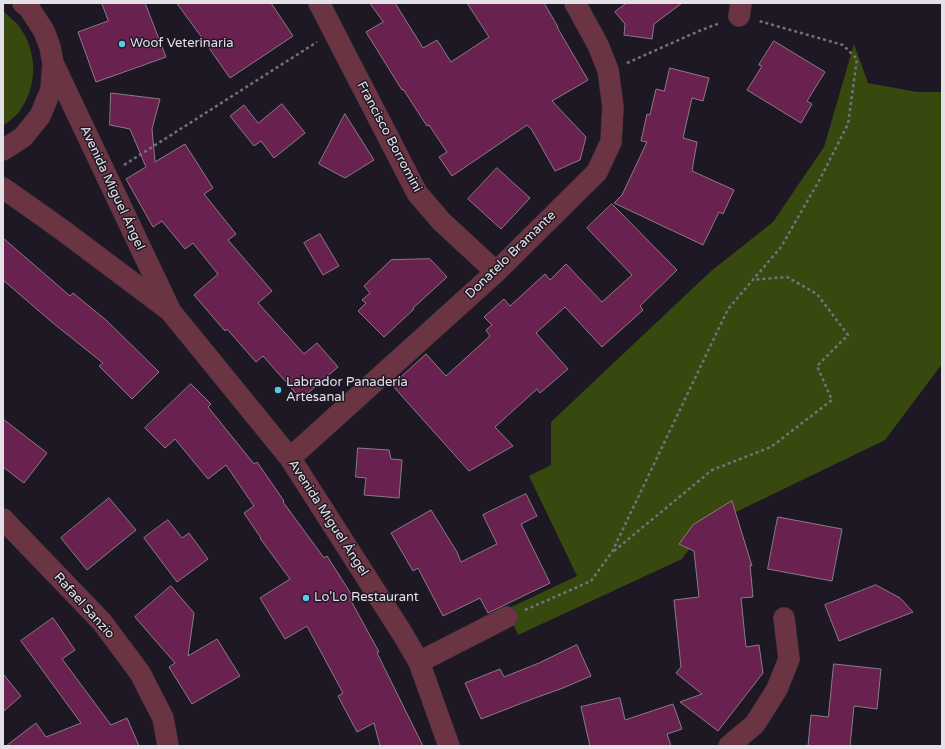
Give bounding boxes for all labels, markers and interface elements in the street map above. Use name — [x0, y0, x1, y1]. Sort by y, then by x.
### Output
place label: Woof Veterinaria — [130, 36, 234, 52]
marker: Woof Veterinaria — [117, 39, 127, 49]
street label: Francisco Borromini — [353, 79, 425, 195]
street label: Avenida Miguel Ángel — [76, 123, 148, 253]
street label: Donatelo Bramante — [463, 208, 559, 302]
place label: Labrador Panadería Artesanal — [286, 375, 408, 406]
marker: Labrador Panadería Artesanal — [273, 385, 283, 395]
street label: Avenida Miguel Ángel — [285, 457, 371, 579]
street label: Rafael Sanzio — [50, 570, 118, 642]
place label: Lo'Lo Restaurant — [314, 590, 419, 606]
marker: Lo'Lo Restaurant — [301, 593, 311, 603]

